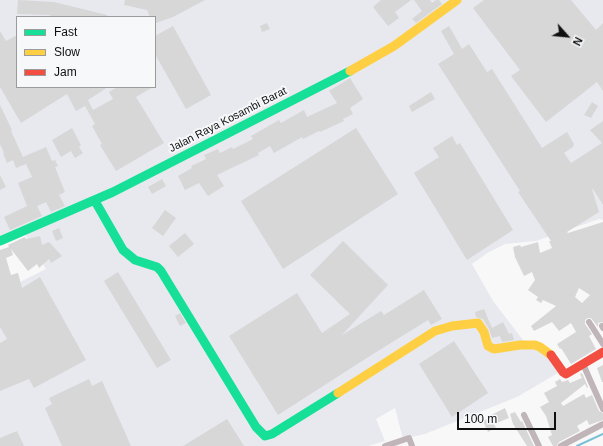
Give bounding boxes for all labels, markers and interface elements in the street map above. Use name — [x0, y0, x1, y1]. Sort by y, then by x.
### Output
legend — [16, 16, 156, 88]
north arrow — [547, 16, 587, 56]
text: Fast — [54, 25, 77, 39]
text: N — [571, 35, 585, 48]
text: Slow — [54, 45, 80, 59]
text: Jam — [54, 65, 77, 79]
street label: Jalan Raya Kosambi Barat — [167, 85, 289, 155]
scale bar — [459, 404, 558, 430]
text: 100 m — [464, 412, 497, 426]

